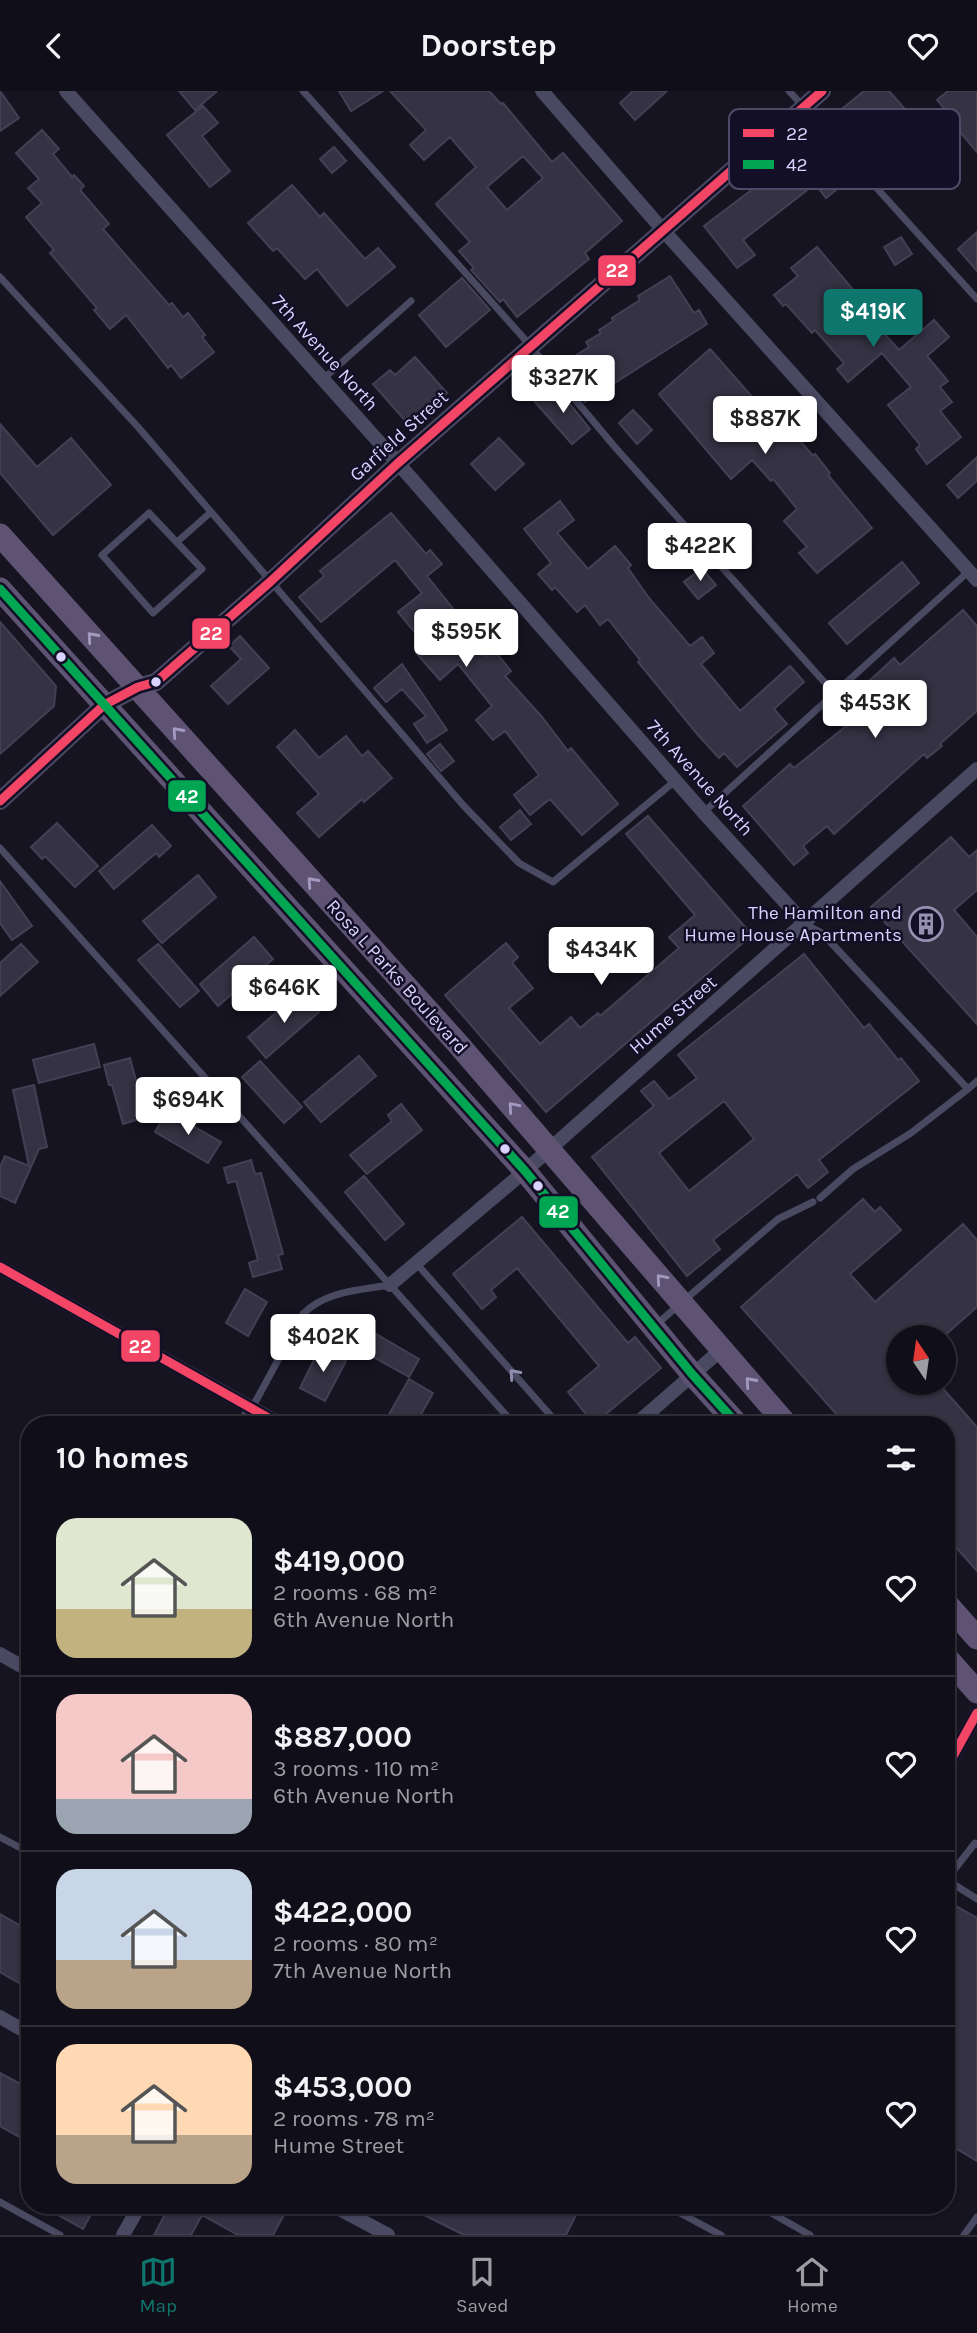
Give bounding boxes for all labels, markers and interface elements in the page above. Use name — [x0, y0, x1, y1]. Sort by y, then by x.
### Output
icon: back — [35, 27, 73, 65]
text: Doorstep — [420, 27, 557, 64]
icon: heart — [904, 27, 942, 65]
legend — [729, 109, 960, 189]
text: 22 — [786, 123, 808, 145]
text: 42 — [786, 154, 808, 176]
line badge: 22 — [597, 254, 637, 287]
text: 22 — [606, 260, 629, 282]
pin: $419K — [824, 289, 922, 349]
street label: 7th Avenue North — [267, 291, 383, 415]
text: $419K — [840, 298, 906, 325]
pin: $327K — [514, 355, 612, 415]
text: $327K — [528, 364, 598, 391]
street label: Garfield Street — [345, 386, 453, 486]
pin: $887K — [716, 397, 814, 456]
text: $887K — [729, 405, 801, 432]
pin: $422K — [651, 524, 749, 583]
text: $422K — [664, 532, 736, 559]
pin: $595K — [417, 609, 515, 669]
line badge: 22 — [191, 617, 231, 650]
text: $595K — [430, 618, 502, 645]
text: 22 — [200, 623, 223, 645]
one-way arrow — [88, 632, 100, 645]
unlabelled marker — [54, 650, 68, 664]
unlabelled marker — [149, 675, 163, 689]
pin: $453K — [826, 681, 924, 740]
text: $453K — [839, 689, 911, 716]
street label: 7th Avenue North — [642, 716, 758, 840]
one-way arrow — [173, 727, 185, 740]
line badge: 42 — [167, 779, 207, 813]
text: 42 — [176, 786, 198, 808]
one-way arrow — [308, 877, 320, 890]
street label: Rosa L Parks Boulevard — [322, 895, 472, 1059]
place label: The Hamilton and Hume House Apartments — [684, 902, 902, 946]
building icon: The Hamilton and Hume House Apartments — [907, 905, 945, 943]
pin: $434K — [552, 927, 650, 987]
text: $434K — [565, 936, 637, 963]
pin: $646K — [235, 965, 333, 1025]
street label: Hume Street — [625, 971, 721, 1059]
text: $646K — [248, 974, 320, 1001]
pin: $694K — [139, 1077, 237, 1137]
text: $694K — [152, 1086, 224, 1113]
one-way arrow — [509, 1102, 521, 1115]
unlabelled marker — [498, 1142, 512, 1156]
unlabelled marker — [531, 1179, 545, 1193]
line badge: 42 — [538, 1195, 579, 1229]
text: 42 — [547, 1201, 569, 1223]
one-way arrow — [657, 1274, 669, 1287]
pin: $402K — [274, 1315, 372, 1374]
text: $402K — [286, 1323, 360, 1350]
north arrow — [886, 1325, 956, 1395]
map controls — [886, 1325, 956, 1395]
line badge: 22 — [120, 1329, 161, 1363]
text: 22 — [129, 1336, 152, 1358]
one-way arrow — [510, 1369, 522, 1382]
one-way arrow — [746, 1378, 758, 1391]
icon: filters — [882, 1439, 920, 1477]
text: 10 homes — [56, 1440, 189, 1476]
text: $419,000 — [273, 1543, 405, 1579]
icon: home — [112, 1546, 196, 1630]
icon: heart — [882, 1569, 920, 1607]
text: 2 rooms · 68 m² — [273, 1579, 437, 1606]
text: 6th Avenue North — [273, 1606, 454, 1633]
text: $887,000 — [273, 1719, 412, 1755]
icon: home — [112, 1722, 196, 1806]
icon: heart — [882, 1745, 920, 1783]
text: 3 rooms · 110 m² — [273, 1755, 439, 1782]
text: 6th Avenue North — [273, 1782, 454, 1809]
text: $422,000 — [273, 1894, 412, 1930]
icon: home — [112, 1897, 196, 1981]
icon: heart — [882, 1920, 920, 1958]
text: 2 rooms · 80 m² — [273, 1930, 438, 1957]
text: 7th Avenue North — [273, 1957, 452, 1984]
text: $453,000 — [273, 2069, 412, 2105]
icon: home — [112, 2072, 196, 2156]
icon: heart — [882, 2095, 920, 2133]
text: 2 rooms · 78 m² — [273, 2105, 435, 2132]
text: Hume Street — [273, 2132, 404, 2159]
tab: Map — [139, 2253, 177, 2317]
tab: Saved — [456, 2253, 508, 2317]
tab: Home — [787, 2253, 838, 2317]

